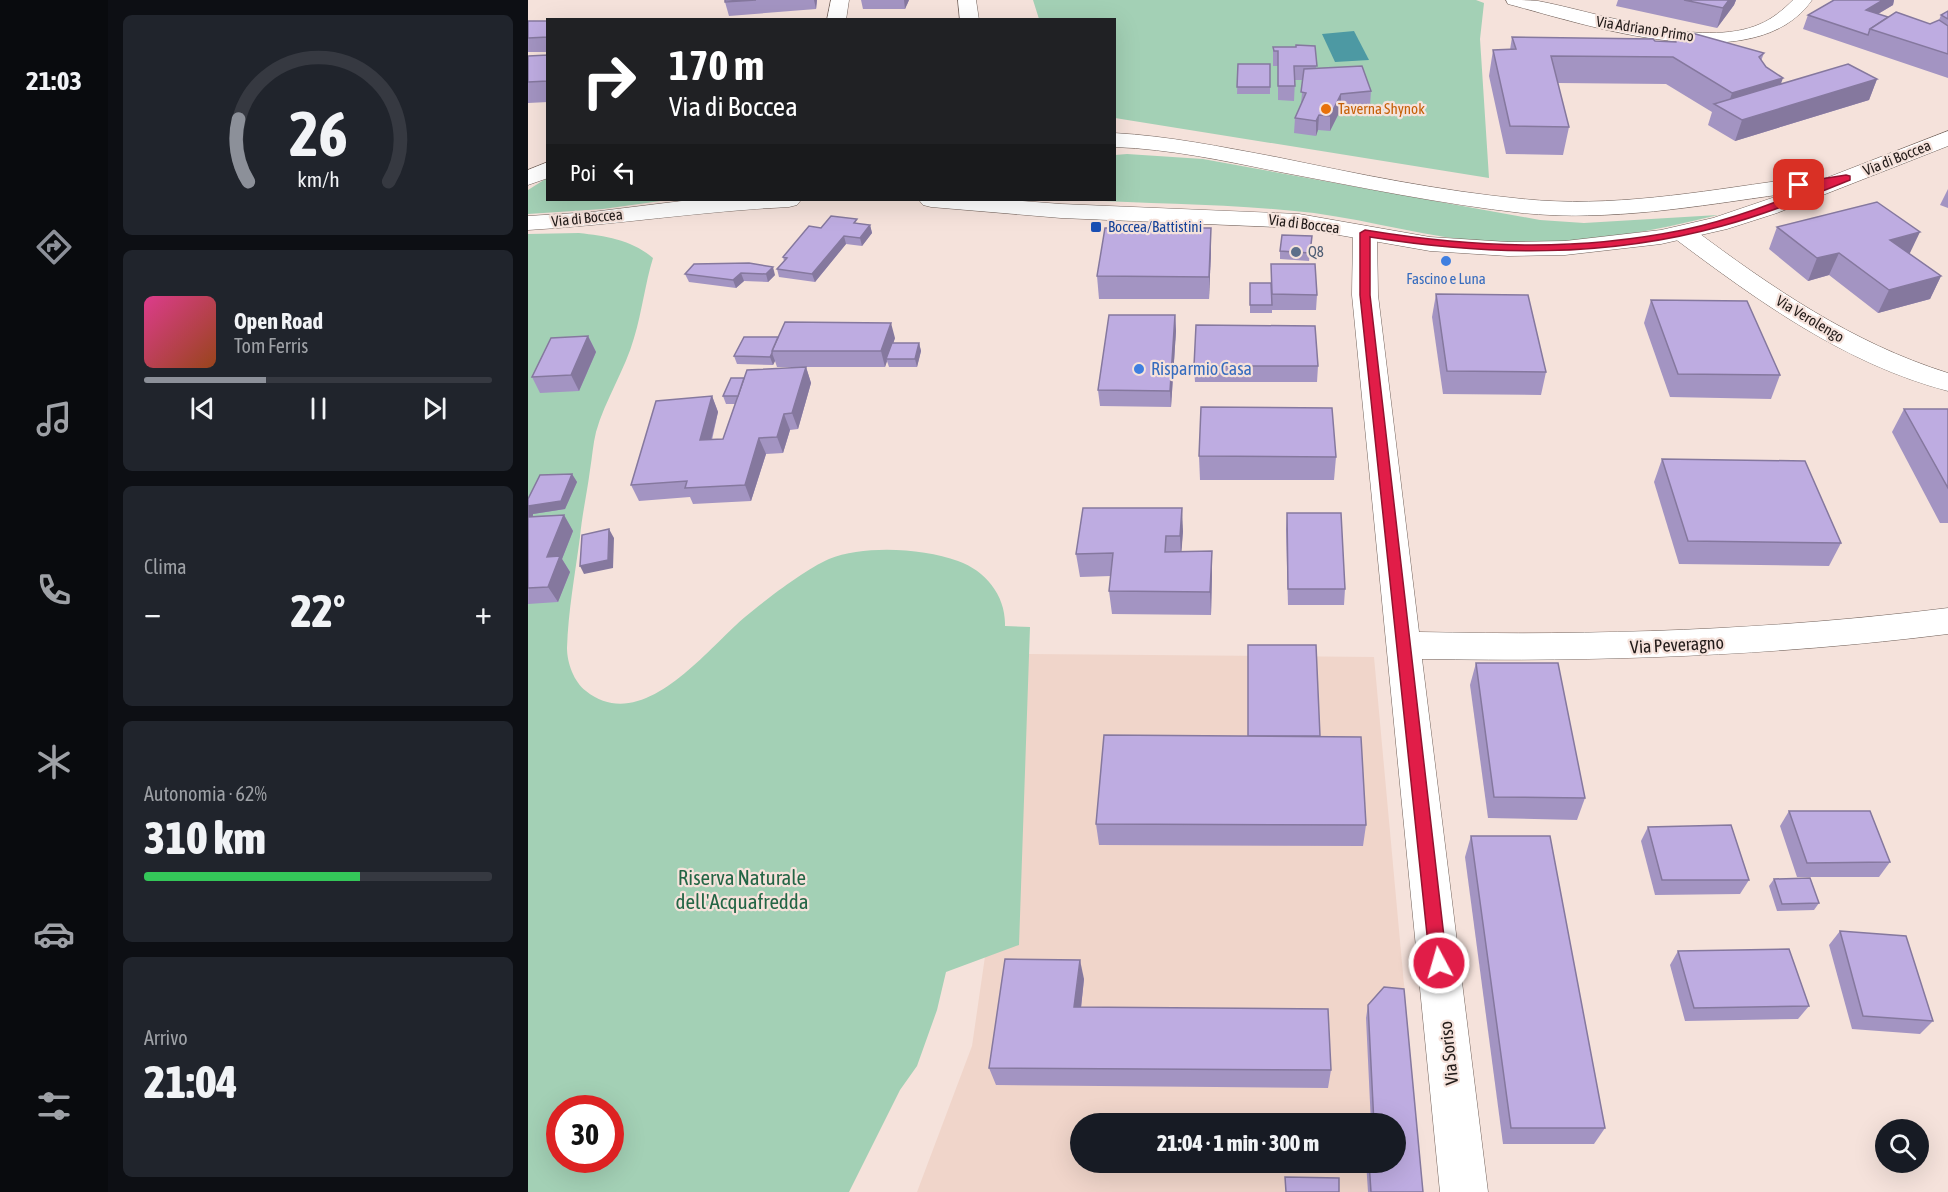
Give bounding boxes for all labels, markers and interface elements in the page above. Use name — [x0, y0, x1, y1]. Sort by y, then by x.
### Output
street label: Via Adriano Primo — [1595, 12, 1695, 45]
text: 170 m — [669, 41, 764, 89]
icon: right — [570, 42, 648, 120]
text: 21:03 — [26, 65, 82, 96]
text: Via di Boccea — [669, 91, 798, 122]
text: 26 — [289, 98, 347, 169]
place label: Taverna Shynok — [1338, 100, 1425, 117]
marker: Taverna Shynok — [1319, 102, 1333, 116]
street label: Via di Boccea — [1860, 136, 1933, 179]
icon: left — [608, 156, 641, 189]
pin — [1773, 159, 1824, 210]
text: Poi — [570, 160, 596, 186]
text: km/h — [297, 168, 339, 193]
icon: arrive — [1782, 168, 1815, 201]
street label: Via di Boccea — [551, 205, 623, 230]
street label: Via di Boccea — [1268, 211, 1341, 236]
place label: Boccea/Battistini — [1108, 218, 1202, 235]
marker: Boccea/Battistini — [1089, 220, 1103, 234]
icon: directions — [33, 226, 75, 268]
place label: Q8 — [1308, 243, 1324, 260]
marker: Q8 — [1289, 245, 1303, 259]
marker: Fascino e Luna — [1439, 254, 1453, 268]
place label: Fascino e Luna — [1406, 270, 1486, 287]
street label: Via Verolengo — [1773, 292, 1847, 345]
text: Open Road — [234, 308, 323, 334]
text: Tom Ferris — [234, 334, 308, 357]
place label: Risparmio Casa — [1151, 358, 1252, 379]
marker: Risparmio Casa — [1132, 362, 1146, 376]
icon: previous — [186, 392, 219, 425]
icon: pause — [302, 392, 335, 425]
icon: next — [418, 392, 451, 425]
icon: music — [33, 398, 75, 440]
text: Clima — [144, 555, 187, 578]
icon: phone — [33, 569, 75, 611]
text: 22° — [291, 585, 345, 637]
text: − — [144, 593, 161, 631]
text: + — [475, 593, 492, 631]
street label: Via Peveragno — [1629, 632, 1725, 657]
icon: climate — [33, 741, 75, 783]
text: Autonomia · 62% — [144, 782, 267, 805]
text: 310 km — [144, 812, 266, 864]
park label: Riserva Naturale dell'Acquafredda — [675, 865, 809, 913]
icon: car — [33, 913, 75, 955]
position arrow — [1407, 931, 1471, 995]
street label: Via Soriso — [1435, 1020, 1462, 1086]
text: Arrivo — [144, 1026, 188, 1049]
text: 21:04 — [144, 1056, 238, 1108]
icon: filters — [33, 1085, 75, 1127]
speed limit sign: 30 — [546, 1095, 624, 1173]
map controls — [1875, 1119, 1929, 1173]
button: search — [1875, 1119, 1929, 1173]
text: 21:04 · 1 min · 300 m — [1157, 1130, 1319, 1156]

